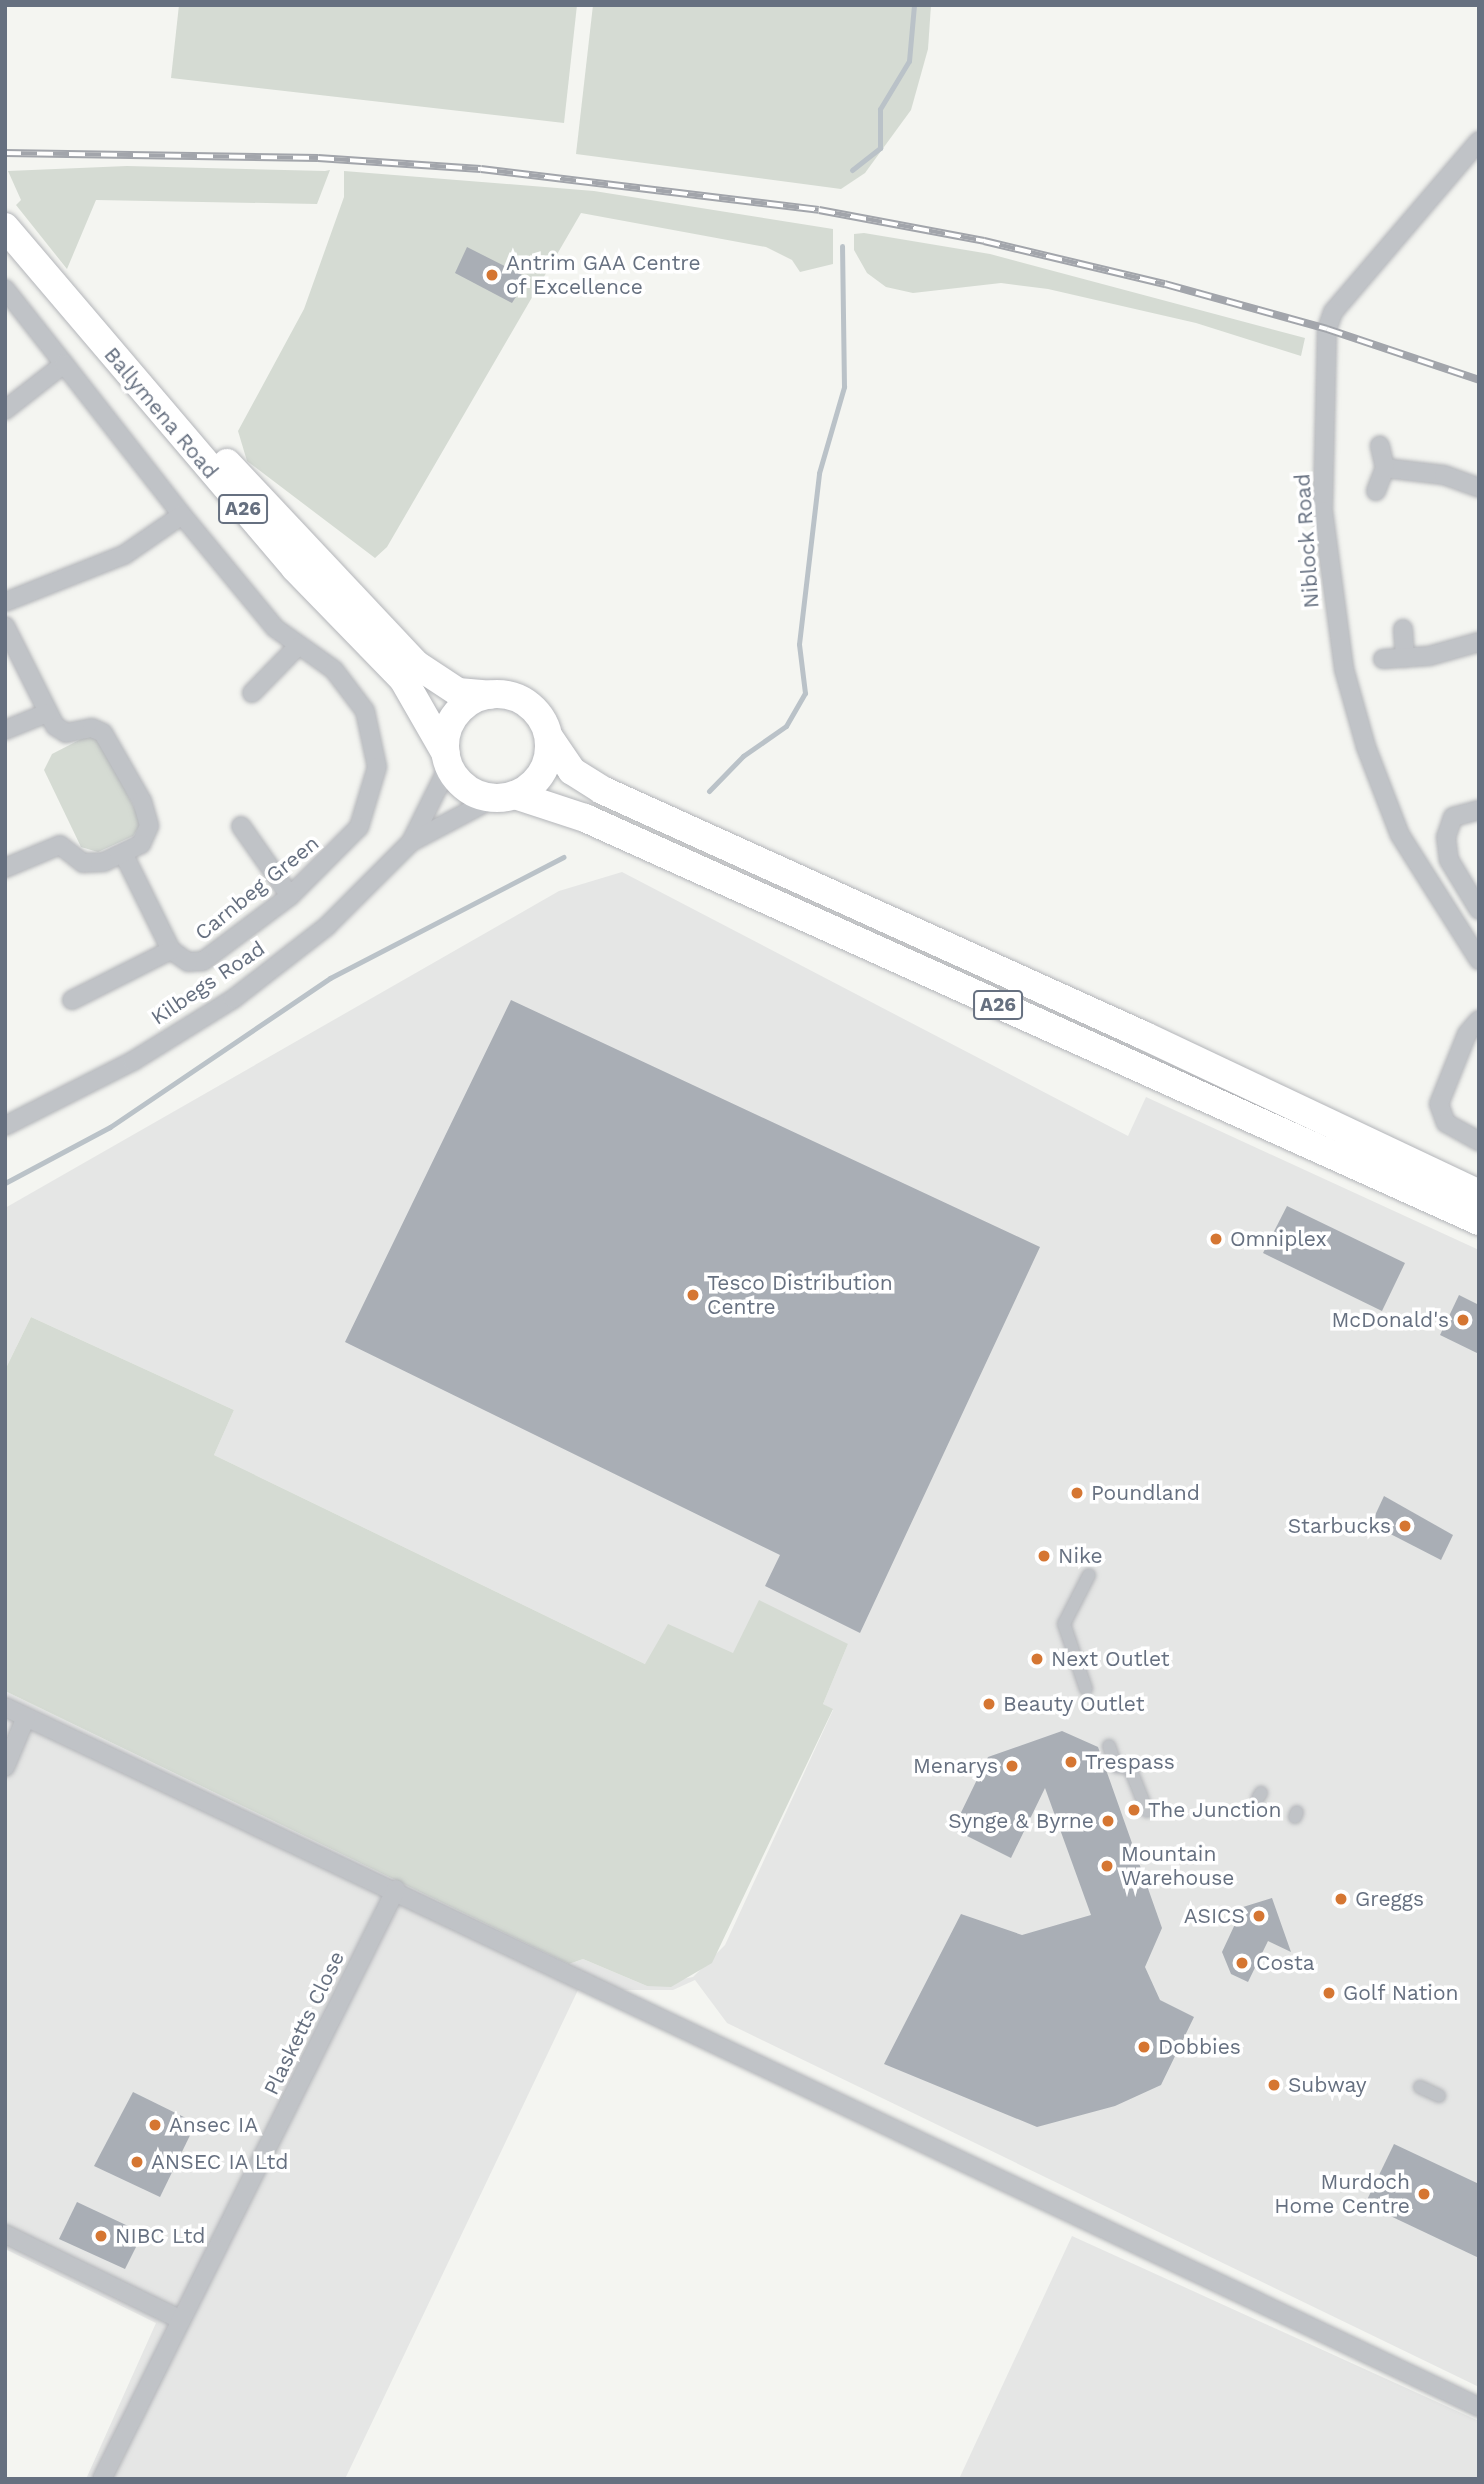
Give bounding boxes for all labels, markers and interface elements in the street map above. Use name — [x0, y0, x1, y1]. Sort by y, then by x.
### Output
place label: Antrim GAA Centre of Excellence — [506, 250, 701, 300]
marker: Antrim GAA Centre of Excellence — [484, 267, 500, 283]
street label: Ballymena Road — [99, 342, 223, 484]
street label: Niblock Road — [1290, 473, 1324, 609]
road number: A26 — [217, 494, 269, 524]
street label: Carnbeg Green — [190, 830, 324, 946]
street label: Kilbegs Road — [146, 936, 270, 1030]
road number: A26 — [972, 990, 1024, 1021]
place label: Omniplex — [1230, 1226, 1327, 1252]
marker: Omniplex — [1208, 1231, 1224, 1247]
place label: Tesco Distribution Centre — [707, 1270, 893, 1320]
marker: Tesco Distribution Centre — [685, 1287, 701, 1303]
place label: McDonald's — [1332, 1307, 1449, 1333]
marker: McDonald's — [1455, 1312, 1471, 1328]
place label: Poundland — [1091, 1480, 1200, 1506]
marker: Poundland — [1069, 1485, 1085, 1501]
place label: Starbucks — [1288, 1513, 1391, 1539]
marker: Starbucks — [1397, 1518, 1413, 1534]
place label: Nike — [1058, 1543, 1103, 1569]
marker: Nike — [1036, 1548, 1052, 1564]
place label: Next Outlet — [1051, 1646, 1170, 1672]
marker: Next Outlet — [1029, 1651, 1045, 1667]
place label: Beauty Outlet — [1003, 1691, 1145, 1717]
marker: Beauty Outlet — [981, 1696, 997, 1712]
place label: Trespass — [1085, 1749, 1175, 1775]
place label: Menarys — [913, 1753, 998, 1779]
marker: Trespass — [1063, 1754, 1079, 1770]
marker: Menarys — [1004, 1758, 1020, 1774]
place label: The Junction — [1148, 1797, 1282, 1823]
marker: The Junction — [1126, 1802, 1142, 1818]
place label: Synge & Byrne — [948, 1808, 1094, 1834]
marker: Synge & Byrne — [1100, 1813, 1116, 1829]
place label: Mountain Warehouse — [1121, 1841, 1234, 1891]
marker: Mountain Warehouse — [1099, 1858, 1115, 1874]
place label: Greggs — [1355, 1886, 1424, 1912]
marker: Greggs — [1333, 1891, 1349, 1907]
place label: ASICS — [1184, 1903, 1245, 1929]
marker: ASICS — [1251, 1908, 1267, 1924]
street label: Plasketts Close — [258, 1947, 350, 2099]
place label: Costa — [1256, 1950, 1315, 1976]
marker: Costa — [1234, 1955, 1250, 1971]
place label: Golf Nation — [1343, 1980, 1459, 2006]
marker: Golf Nation — [1321, 1985, 1337, 2001]
place label: Dobbies — [1158, 2034, 1241, 2060]
marker: Dobbies — [1136, 2039, 1152, 2055]
place label: Subway — [1288, 2072, 1367, 2098]
marker: Subway — [1266, 2077, 1282, 2093]
place label: Ansec IA — [169, 2112, 258, 2138]
marker: Ansec IA — [147, 2117, 163, 2133]
place label: ANSEC IA Ltd — [151, 2149, 289, 2175]
marker: ANSEC IA Ltd — [129, 2154, 145, 2170]
place label: Murdoch Home Centre — [1274, 2169, 1410, 2219]
marker: Murdoch Home Centre — [1416, 2186, 1432, 2202]
place label: NIBC Ltd — [115, 2223, 206, 2249]
marker: NIBC Ltd — [93, 2228, 109, 2244]

